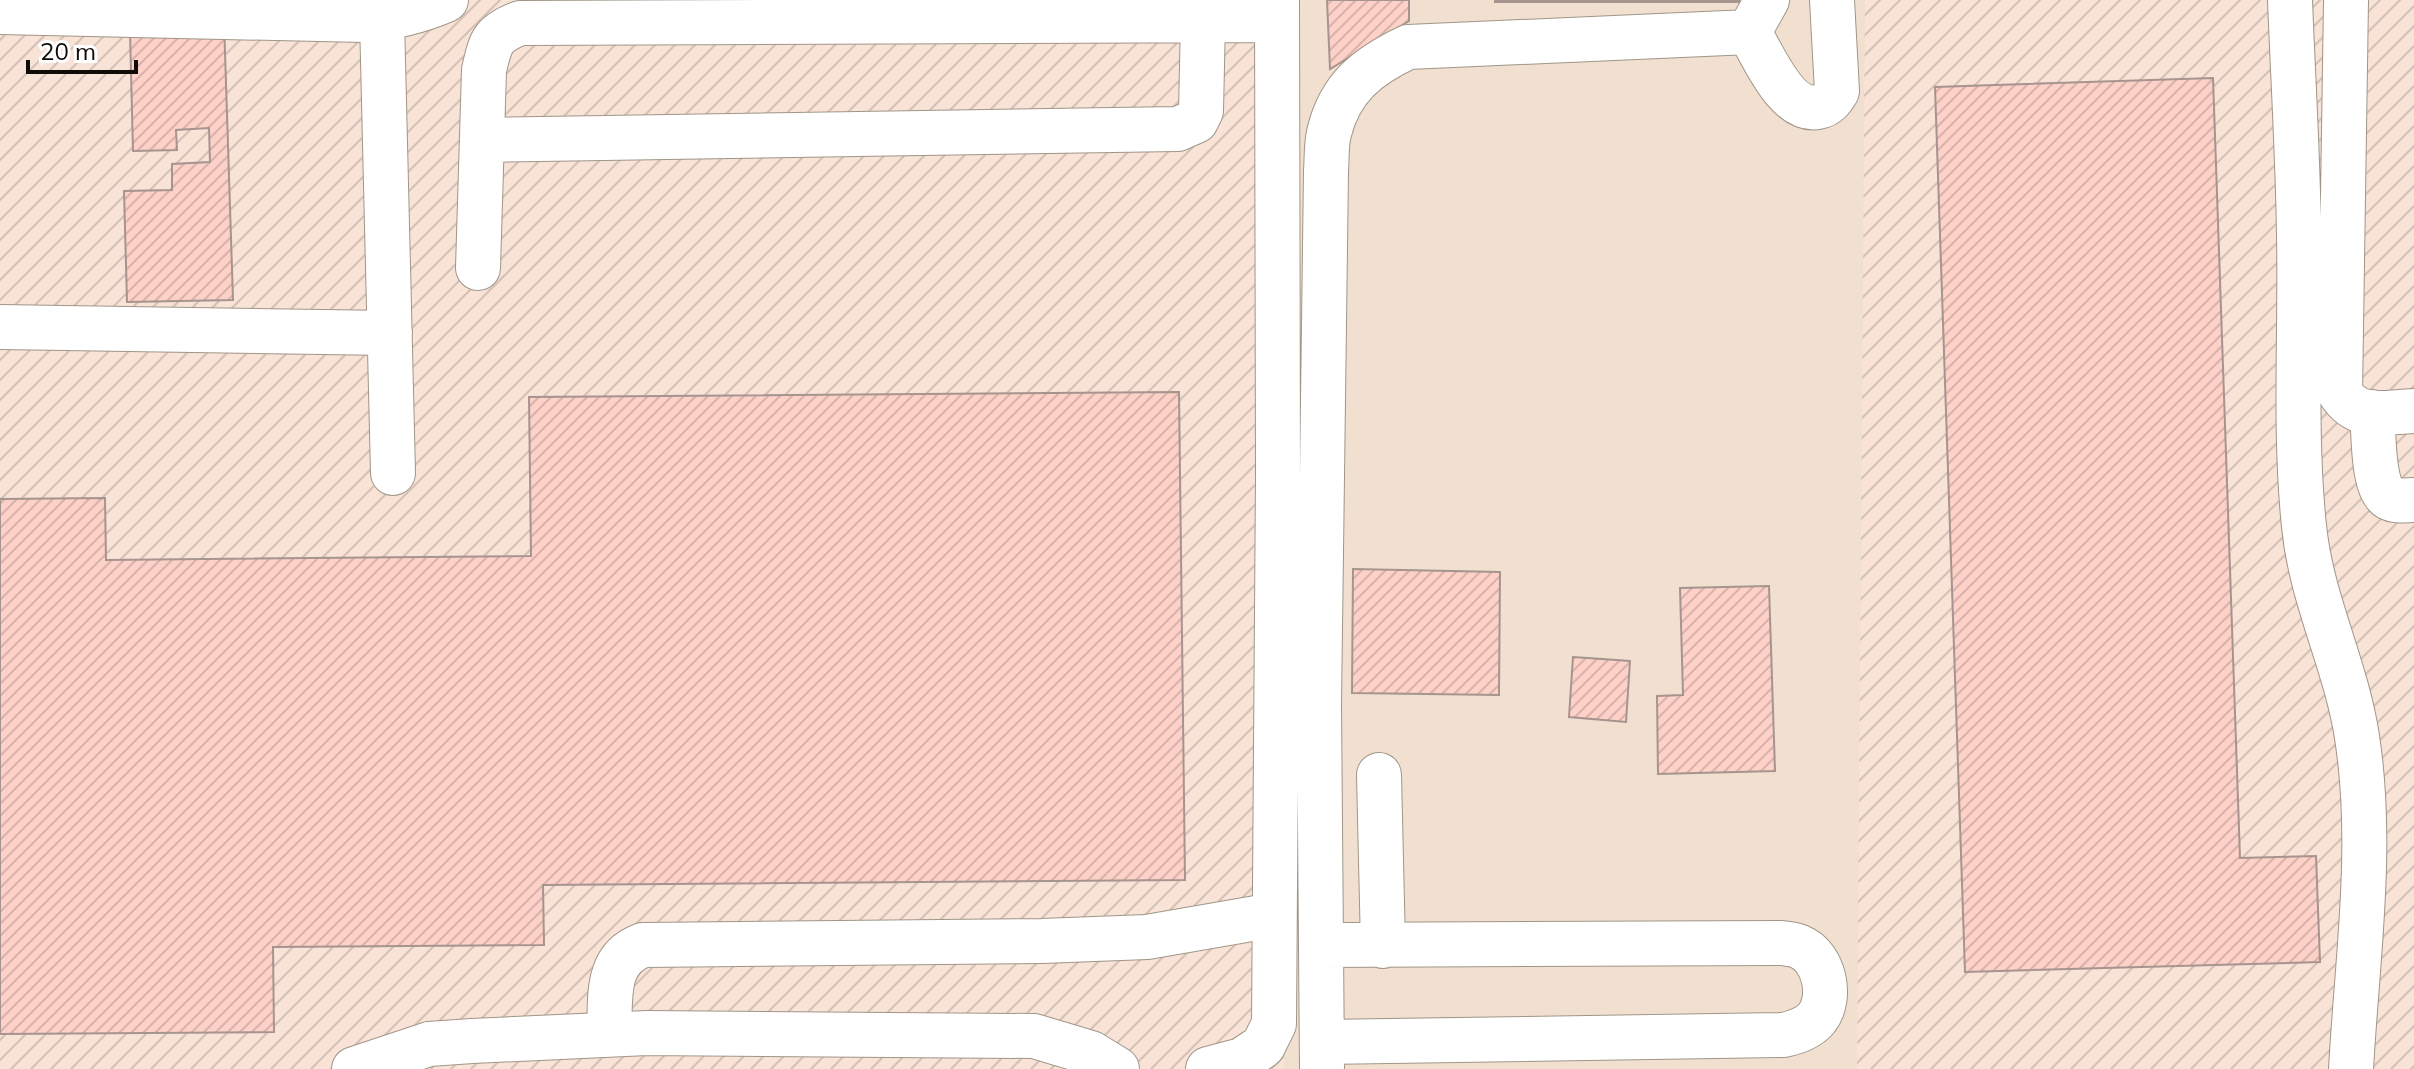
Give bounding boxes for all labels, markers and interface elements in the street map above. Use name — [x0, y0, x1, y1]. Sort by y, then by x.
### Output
scale bar — [28, 24, 136, 74]
text: 20 m — [40, 36, 96, 66]

